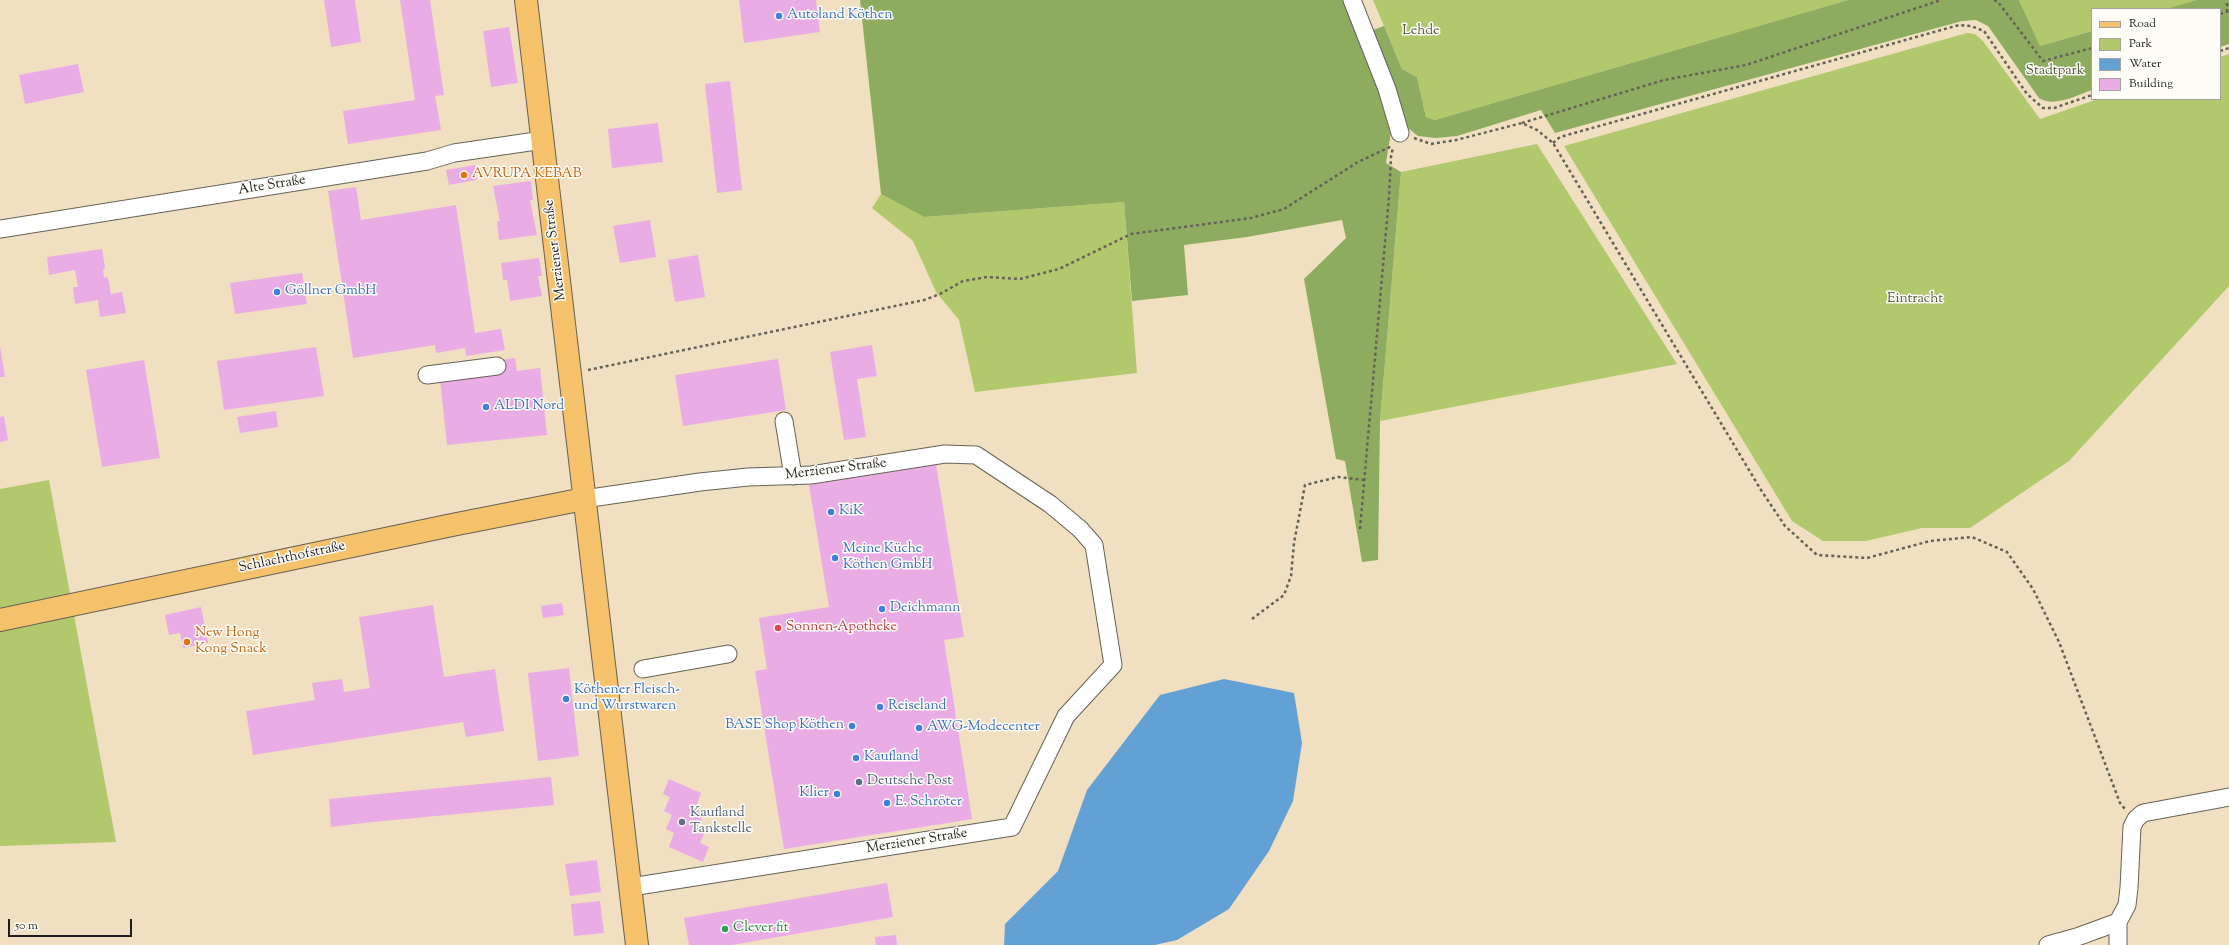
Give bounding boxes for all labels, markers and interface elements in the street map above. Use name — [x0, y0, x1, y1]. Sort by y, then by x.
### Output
place label: Autoland Köthen — [787, 8, 892, 24]
legend — [2091, 8, 2221, 100]
marker: Autoland Köthen — [774, 11, 784, 21]
text: Road — [2129, 15, 2156, 33]
park label: Lehde — [1402, 24, 1440, 40]
text: Park — [2129, 35, 2152, 53]
text: Water — [2129, 55, 2161, 73]
park label: Stadtpark — [2026, 64, 2084, 80]
text: Building — [2129, 75, 2173, 93]
place label: AVRUPA KEBAB — [472, 167, 581, 183]
marker: AVRUPA KEBAB — [459, 170, 469, 180]
street label: Alte Straße — [237, 172, 307, 200]
street label: Merziener Straße — [541, 198, 571, 302]
place label: Göllner GmbH — [285, 284, 376, 300]
marker: Göllner GmbH — [272, 287, 282, 297]
park label: Eintracht — [1887, 292, 1943, 308]
place label: ALDI Nord — [494, 399, 564, 415]
marker: ALDI Nord — [481, 402, 491, 412]
street label: Merziener Straße — [784, 455, 888, 485]
place label: KiK — [839, 504, 863, 520]
marker: KiK — [826, 507, 836, 517]
street label: Schlachthofstraße — [237, 538, 347, 578]
place label: Meine Küche Köthen GmbH — [843, 542, 932, 574]
marker: Meine Küche Köthen GmbH — [830, 553, 840, 563]
place label: Deichmann — [890, 601, 961, 617]
marker: Deichmann — [877, 604, 887, 614]
place label: Sonnen-Apotheke — [786, 620, 897, 636]
marker: Sonnen-Apotheke — [773, 623, 783, 633]
place label: New Hong Kong Snack — [195, 626, 267, 658]
marker: New Hong Kong Snack — [182, 637, 192, 647]
place label: Köthener Fleisch- und Wurstwaren — [574, 683, 680, 716]
marker: Köthener Fleisch- und Wurstwaren — [561, 694, 571, 704]
place label: Reiseland — [888, 699, 947, 715]
marker: Reiseland — [875, 702, 885, 712]
place label: BASE Shop Köthen — [725, 718, 844, 734]
place label: AWG-Modecenter — [927, 720, 1040, 736]
marker: BASE Shop Köthen — [847, 721, 857, 731]
marker: AWG-Modecenter — [914, 723, 924, 733]
place label: Kaufland — [864, 750, 919, 766]
marker: Kaufland — [851, 753, 861, 763]
place label: Deutsche Post — [867, 774, 952, 790]
marker: Deutsche Post — [854, 777, 864, 787]
place label: Klier — [799, 786, 829, 802]
marker: Klier — [832, 789, 842, 799]
place label: E. Schröter — [895, 795, 962, 811]
marker: E. Schröter — [882, 798, 892, 808]
place label: Kaufland Tankstelle — [690, 806, 752, 838]
marker: Kaufland Tankstelle — [677, 817, 687, 827]
street label: Merziener Straße — [865, 826, 969, 858]
scale bar — [10, 911, 134, 937]
text: 50 m — [15, 917, 38, 935]
place label: Clever fit — [733, 921, 788, 937]
marker: Clever fit — [720, 924, 730, 934]

